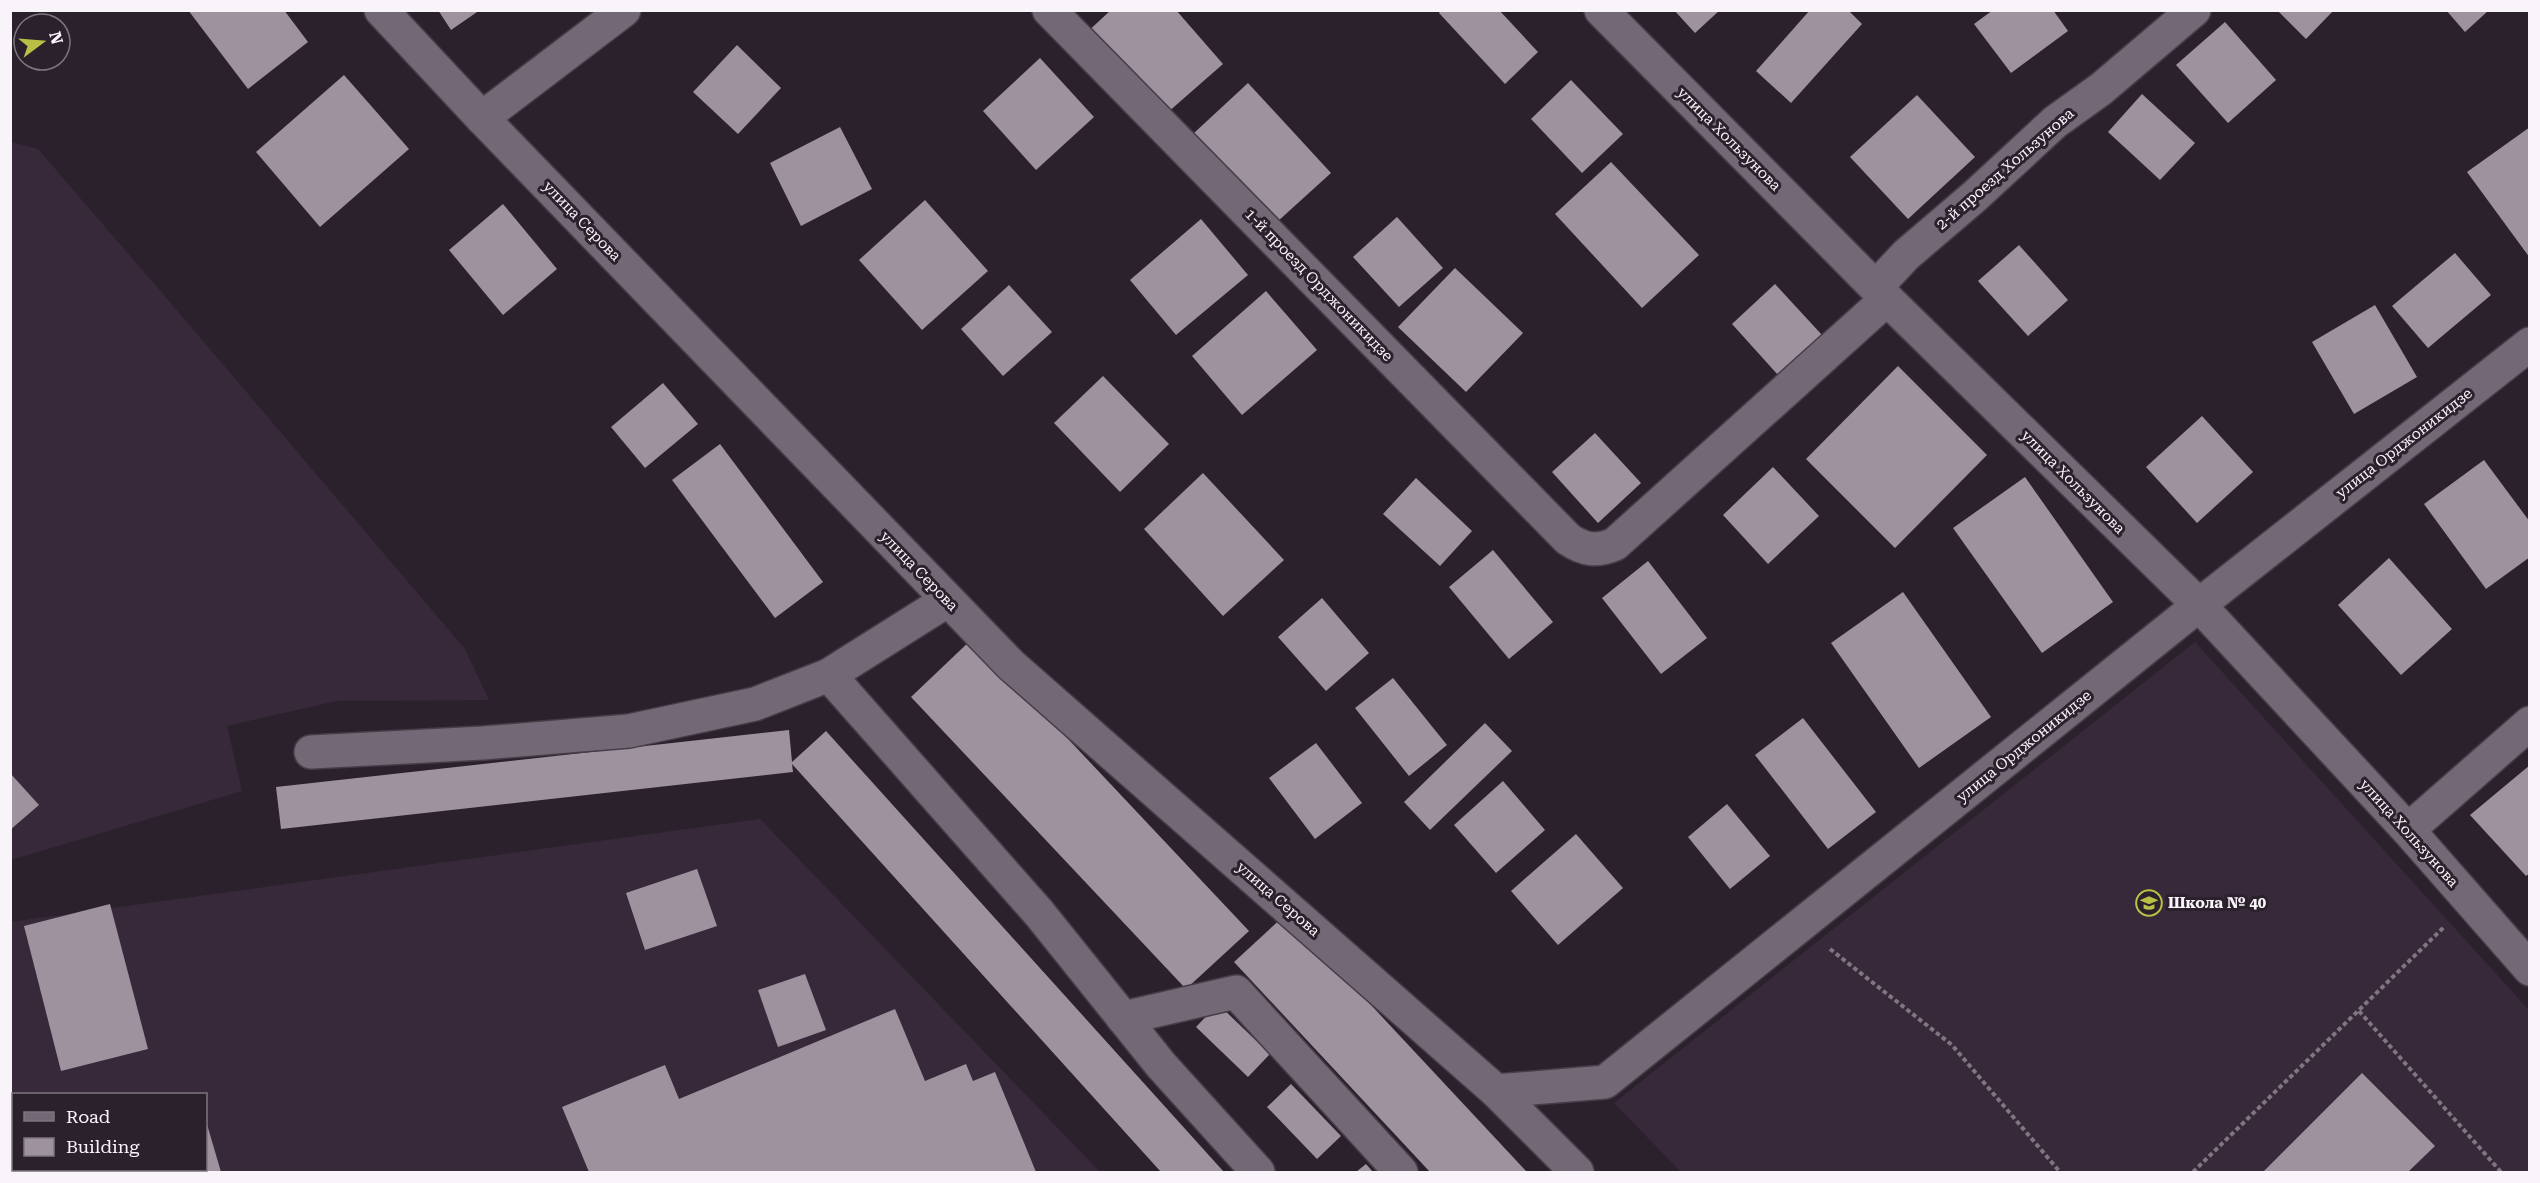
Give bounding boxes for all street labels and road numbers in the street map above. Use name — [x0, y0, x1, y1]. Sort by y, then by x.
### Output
street label: улица Хользунова — [1673, 83, 1785, 195]
street label: 2-й проезд Хользунова — [1933, 104, 2077, 234]
street label: улица Серова — [539, 177, 625, 265]
street label: 1-й проезд Орджоникидзе — [1241, 205, 1397, 365]
street label: улица Орджоникидзе — [2332, 384, 2476, 502]
street label: улица Хользунова — [2017, 426, 2129, 538]
street label: улица Серова — [876, 527, 962, 615]
street label: улица Орджоникидзе — [1953, 686, 2095, 806]
street label: улица Хользунова — [2356, 775, 2462, 891]
street label: улица Серова — [1233, 858, 1323, 940]

